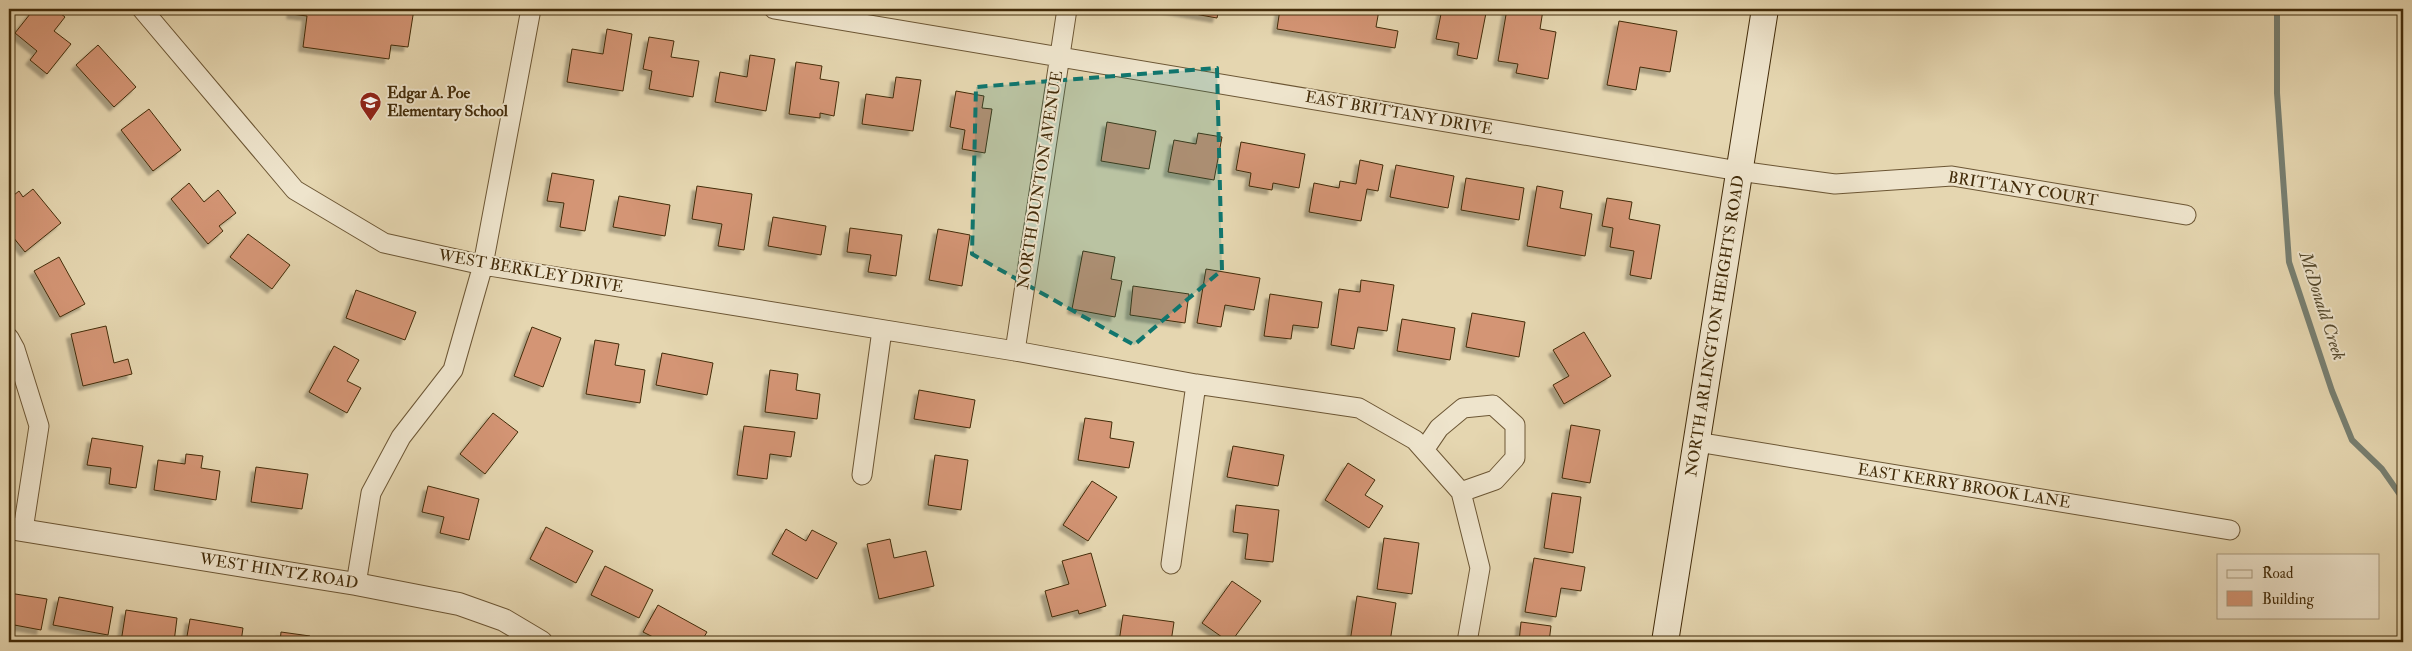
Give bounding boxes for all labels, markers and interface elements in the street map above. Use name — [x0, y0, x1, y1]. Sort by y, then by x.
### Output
street label: NORTH DUNTON AVENUE — [1013, 69, 1067, 291]
place label: Edgar A. Poe Elementary School — [387, 83, 509, 122]
street label: EAST BRITTANY DRIVE — [1304, 87, 1494, 139]
school or university icon: Edgar A. Poe Elementary School — [359, 90, 383, 121]
street label: BRITTANY COURT — [1946, 167, 2100, 211]
street label: NORTH ARLINGTON HEIGHTS ROAD — [1681, 174, 1749, 478]
street label: WEST BERKLEY DRIVE — [436, 245, 625, 297]
water label: McDonald Creek — [2293, 248, 2350, 363]
street label: EAST KERRY BROOK LANE — [1856, 459, 2072, 513]
street label: WEST HINTZ ROAD — [197, 548, 360, 593]
legend — [2217, 554, 2380, 618]
text: Road — [2262, 564, 2294, 583]
text: Building — [2262, 590, 2314, 609]

